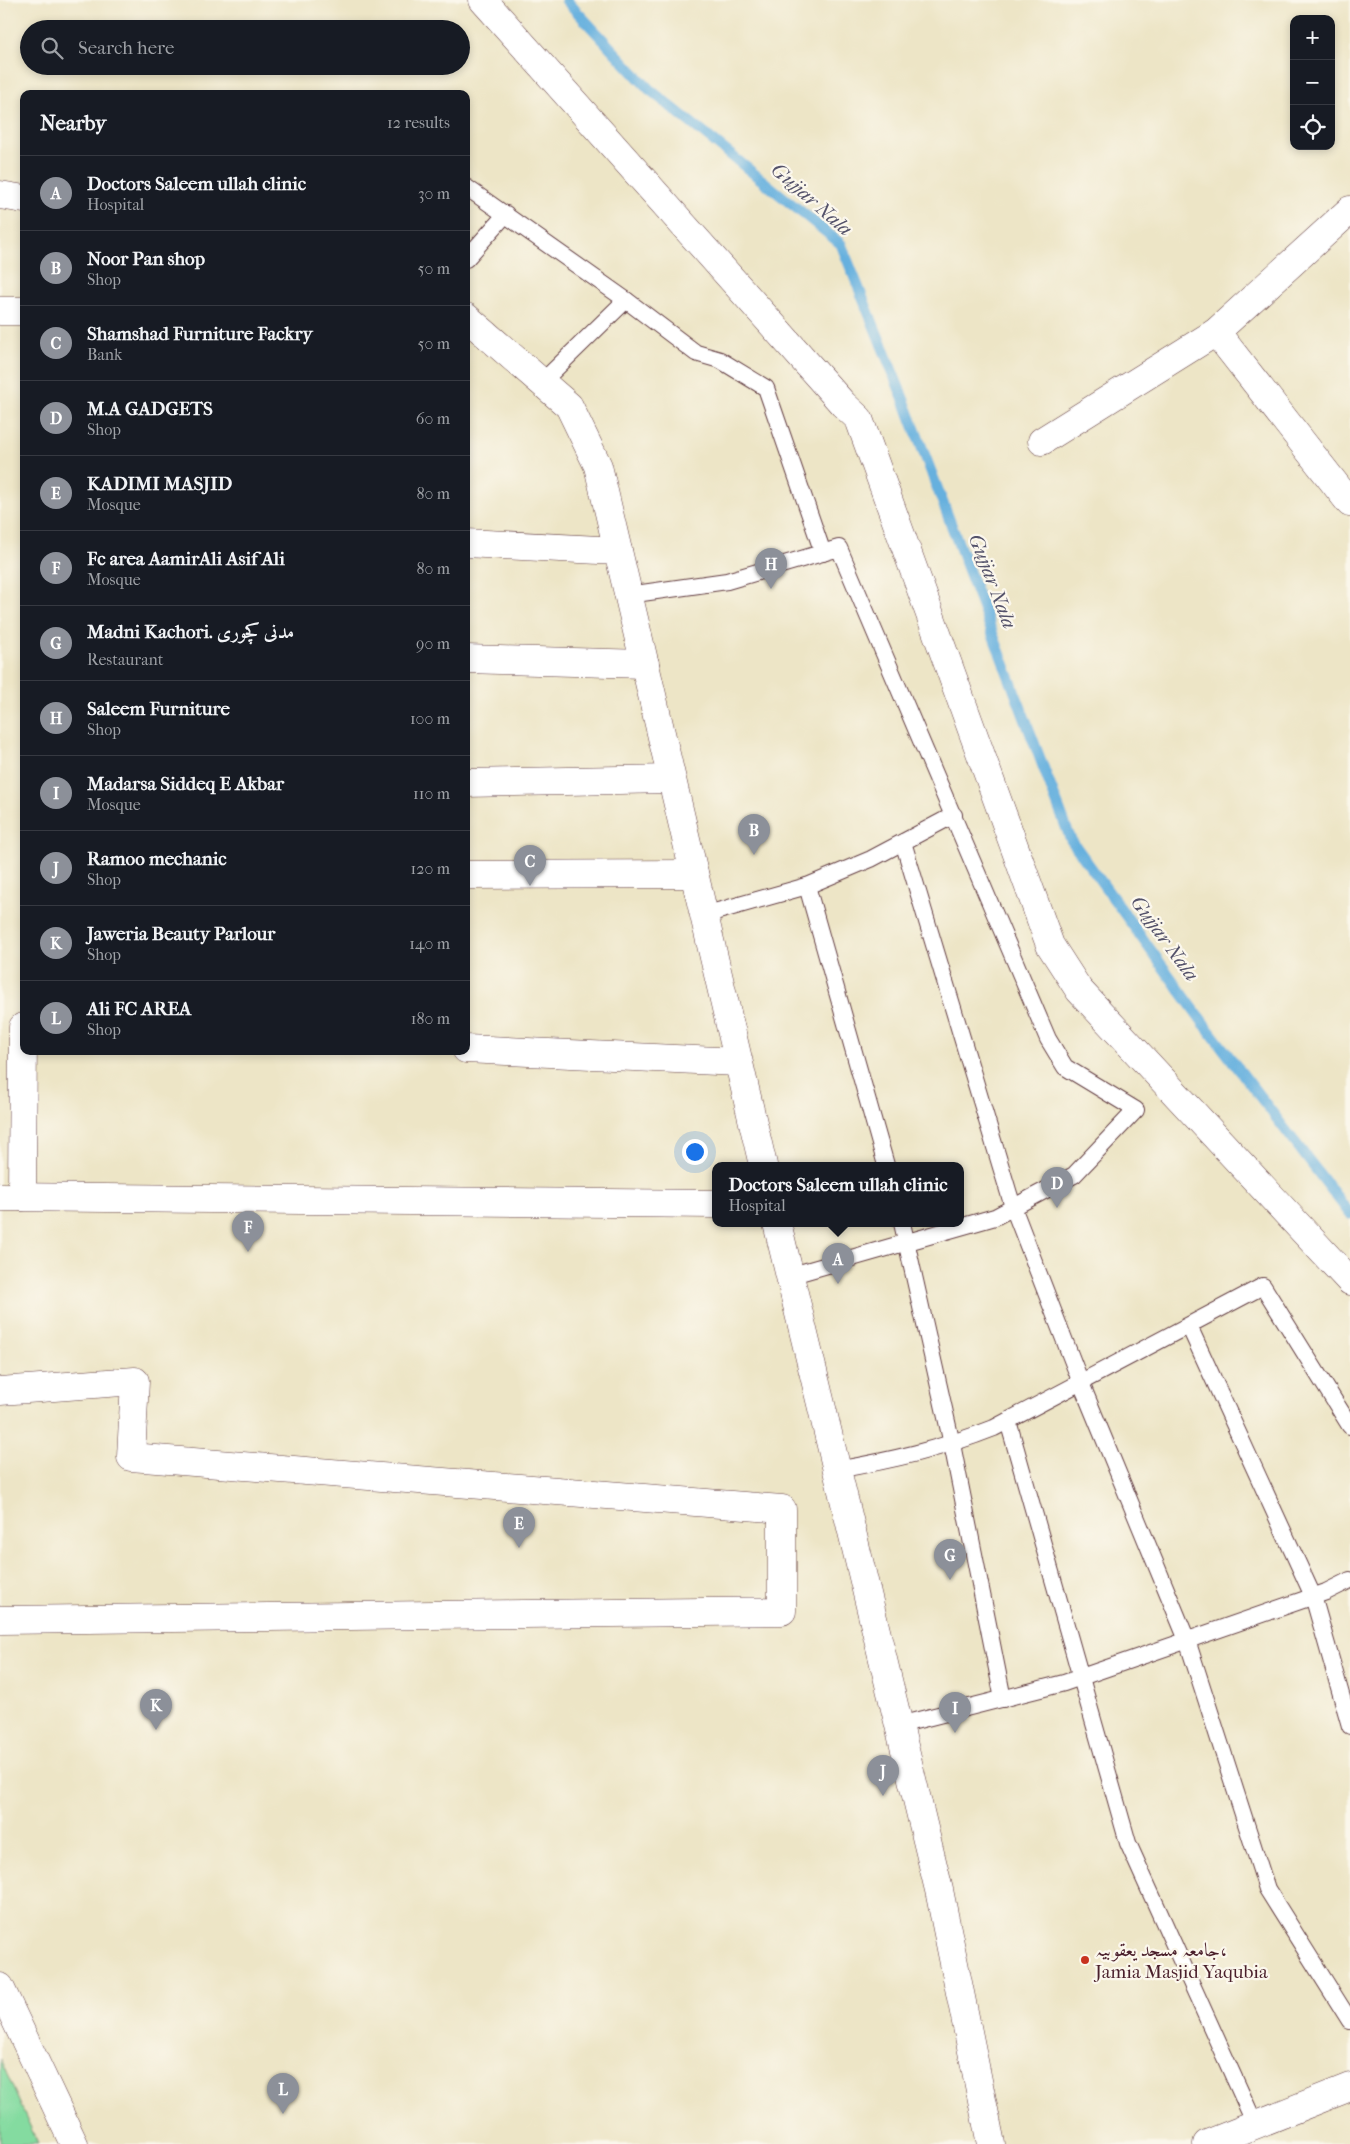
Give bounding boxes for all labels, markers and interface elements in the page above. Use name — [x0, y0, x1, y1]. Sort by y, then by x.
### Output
map controls — [1290, 15, 1335, 150]
button: + — [1290, 15, 1335, 60]
search box — [20, 20, 470, 75]
icon: search — [38, 34, 66, 62]
text: Search here — [78, 37, 174, 59]
button: − — [1290, 60, 1335, 105]
button: locate — [1290, 105, 1335, 150]
text: Nearby — [40, 111, 106, 135]
text: 12 results — [387, 113, 450, 132]
water label: Gujjar Nala — [767, 158, 857, 241]
text: Doctors Saleem ullah clinic — [87, 173, 306, 195]
text: A — [51, 184, 61, 203]
text: 30 m — [418, 184, 450, 203]
text: Hospital — [87, 195, 144, 214]
text: Noor Pan shop — [87, 248, 205, 270]
text: B — [51, 259, 61, 278]
text: 50 m — [418, 259, 450, 278]
text: Shop — [87, 270, 121, 289]
text: Shamshad Furniture Fackry — [87, 323, 313, 345]
text: C — [51, 334, 61, 353]
text: 50 m — [418, 334, 450, 353]
text: Bank — [87, 345, 122, 364]
text: M.A GADGETS — [87, 398, 213, 420]
text: D — [50, 409, 62, 428]
text: 60 m — [416, 409, 450, 428]
text: Shop — [87, 420, 121, 439]
text: KADIMI MASJID — [87, 473, 232, 495]
text: E — [51, 484, 61, 503]
text: 80 m — [416, 484, 450, 503]
text: Mosque — [87, 495, 141, 514]
water label: Gujjar Nala — [964, 531, 1021, 632]
text: Fc area AamirAli Asif Ali — [87, 548, 285, 570]
pin: H — [755, 548, 787, 589]
text: F — [52, 559, 60, 578]
text: 80 m — [416, 559, 450, 578]
text: Mosque — [87, 570, 141, 589]
text: Madni Kachori. مدنی کچوری — [87, 621, 294, 643]
text: G — [50, 634, 62, 653]
text: 90 m — [416, 634, 450, 653]
text: Restaurant — [87, 650, 163, 669]
text: Saleem Furniture — [87, 698, 230, 720]
text: H — [50, 709, 62, 728]
text: 100 m — [410, 709, 450, 728]
text: Shop — [87, 720, 121, 739]
text: Madarsa Siddeq E Akbar — [87, 773, 284, 795]
text: I — [53, 784, 59, 803]
text: 110 m — [413, 784, 450, 803]
text: Mosque — [87, 795, 141, 814]
pin: B — [738, 814, 770, 855]
pin: C — [514, 845, 546, 886]
text: Ramoo mechanic — [87, 848, 227, 870]
text: J — [53, 859, 59, 878]
text: 120 m — [411, 859, 450, 878]
text: Shop — [87, 870, 121, 889]
water label: Gujjar Nala — [1126, 891, 1203, 985]
text: Jaweria Beauty Parlour — [87, 923, 275, 945]
text: K — [50, 934, 62, 953]
text: 140 m — [409, 934, 450, 953]
text: Shop — [87, 945, 121, 964]
text: Ali FC AREA — [87, 998, 191, 1020]
text: L — [51, 1009, 61, 1028]
text: 180 m — [411, 1009, 450, 1028]
text: Shop — [87, 1020, 121, 1039]
your location — [682, 1139, 708, 1165]
popup — [712, 1162, 964, 1227]
pin: D — [1041, 1167, 1073, 1208]
text: Doctors Saleem ullah clinic — [728, 1174, 948, 1196]
text: Hospital — [728, 1196, 786, 1215]
pin: F — [232, 1211, 264, 1252]
pin: A — [822, 1243, 854, 1284]
pin: E — [503, 1507, 535, 1548]
pin: G — [934, 1539, 966, 1580]
pin: K — [140, 1689, 172, 1730]
pin: I — [939, 1692, 971, 1733]
pin: J — [867, 1755, 899, 1796]
place label: جامعہ مسجد یعقوبیہ، Jamia Masjid Yaqubia — [1093, 1939, 1268, 1983]
marker: جامعہ مسجد یعقوبیہ، Jamia Masjid Yaqubia — [1079, 1954, 1091, 1966]
pin: L — [267, 2073, 299, 2114]

